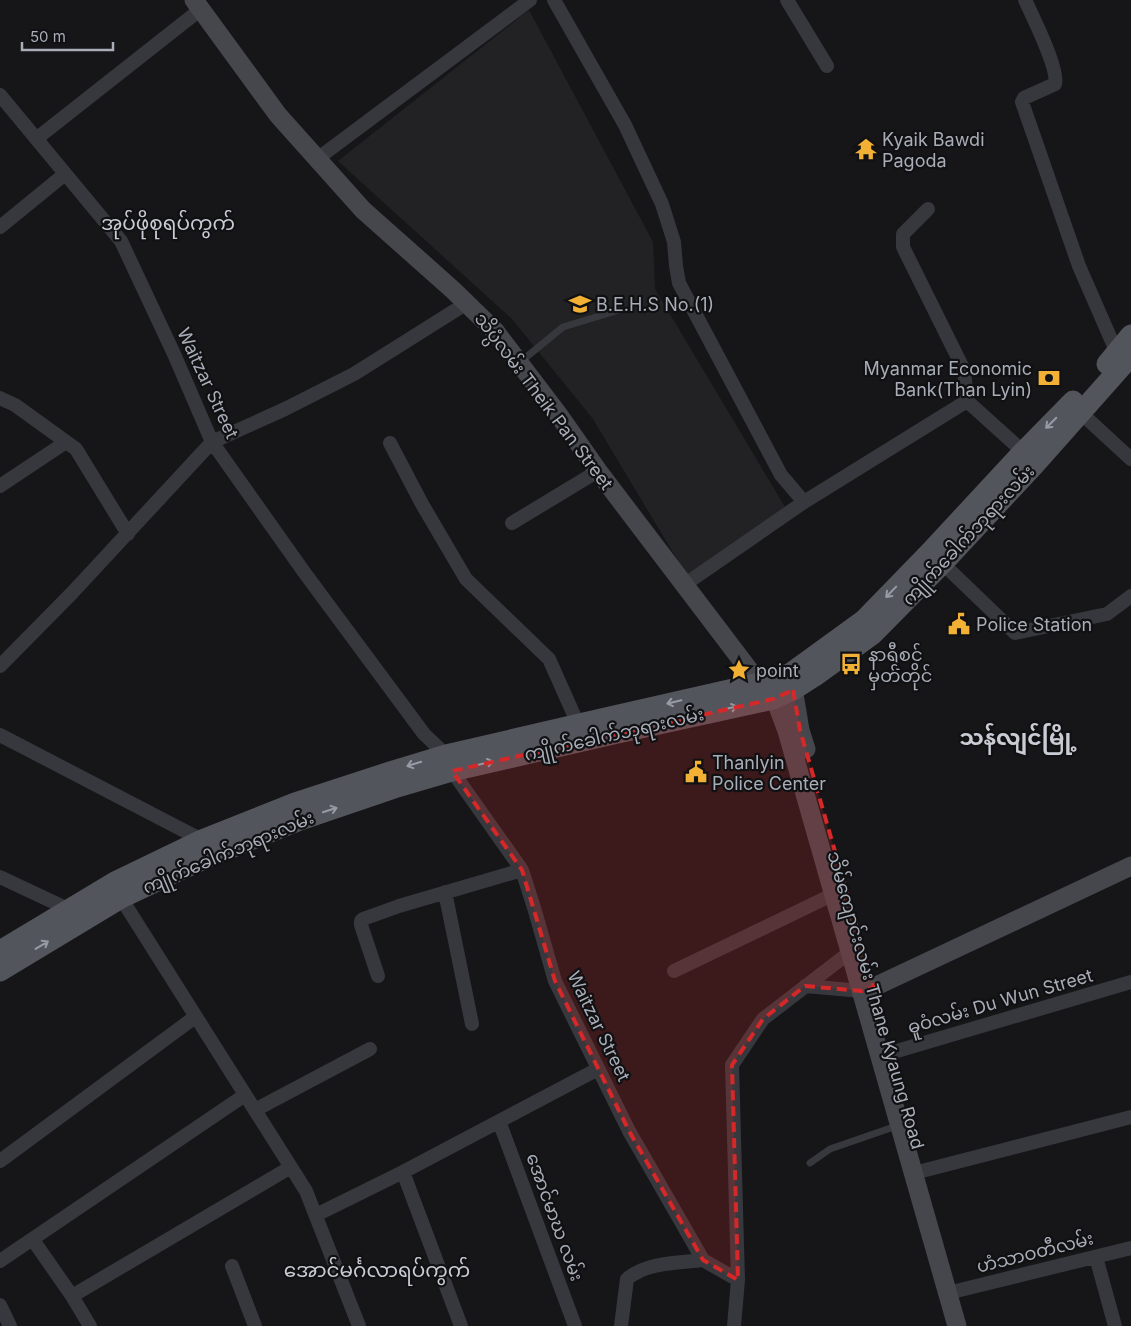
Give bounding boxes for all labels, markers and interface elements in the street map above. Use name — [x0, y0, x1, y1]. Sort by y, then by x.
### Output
scale bar — [22, 20, 114, 52]
text: 50 m — [30, 27, 66, 46]
place label: Kyaik Bawdi Pagoda — [882, 129, 985, 171]
temple icon: Kyaik Bawdi Pagoda — [853, 136, 879, 162]
district label: အုပ်ဖိုစုရပ်ကွက် — [101, 209, 235, 240]
school or university icon: B.E.H.S No.(1) — [567, 291, 593, 317]
place label: B.E.H.S No.(1) — [596, 294, 714, 315]
street label: သိပ္ပံလမ်း Theik Pan Street — [466, 306, 620, 497]
street label: Waitzar Street — [173, 324, 243, 442]
place label: Myanmar Economic Bank(Than Lyin) — [863, 358, 1032, 400]
bank icon: Myanmar Economic Bank(Than Lyin) — [1036, 365, 1062, 391]
one-way arrow — [1045, 417, 1057, 429]
street label: ကျိုက်ခေါက်ဘုရားလမ်း — [895, 459, 1042, 613]
one-way arrow — [885, 586, 897, 598]
public building icon: Police Station — [946, 611, 972, 637]
place label: Police Station — [976, 614, 1092, 635]
place label: နာရီစင် မှတ်တိုင် — [868, 641, 932, 691]
bus stop icon: နာရီစင် မှတ်တိုင် — [838, 651, 864, 677]
place icon: point — [726, 657, 752, 683]
place label: point — [756, 660, 799, 681]
one-way arrow — [666, 698, 682, 707]
street label: ကျိုက်ခေါက်ဘုရားလမ်း — [521, 700, 707, 770]
one-way arrow — [721, 703, 737, 712]
district label: သန်လျင်မြို့ — [959, 722, 1077, 756]
place label: Thanlyin Police Center — [712, 752, 826, 794]
one-way arrow — [478, 758, 494, 767]
public building icon: Thanlyin Police Center — [683, 759, 709, 785]
one-way arrow — [406, 760, 422, 770]
street label: ကျိုက်ခေါက်ဘုရားလမ်း — [138, 804, 319, 902]
one-way arrow — [322, 804, 338, 814]
street label: သိမ်ကျောင်းလမ်း Thane Kyaung Road — [818, 848, 932, 1153]
one-way arrow — [34, 940, 48, 950]
street label: ဓူဝံလမ်း Du Wun Street — [904, 963, 1096, 1042]
street label: Waitzar Street — [563, 968, 635, 1085]
street label: အောင်မာဃ လမ်း — [522, 1149, 590, 1284]
street label: ဟံသာဝတီလမ်း — [974, 1224, 1096, 1277]
district label: အောင်မင်္ဂလာရပ်ကွက် — [284, 1256, 470, 1286]

